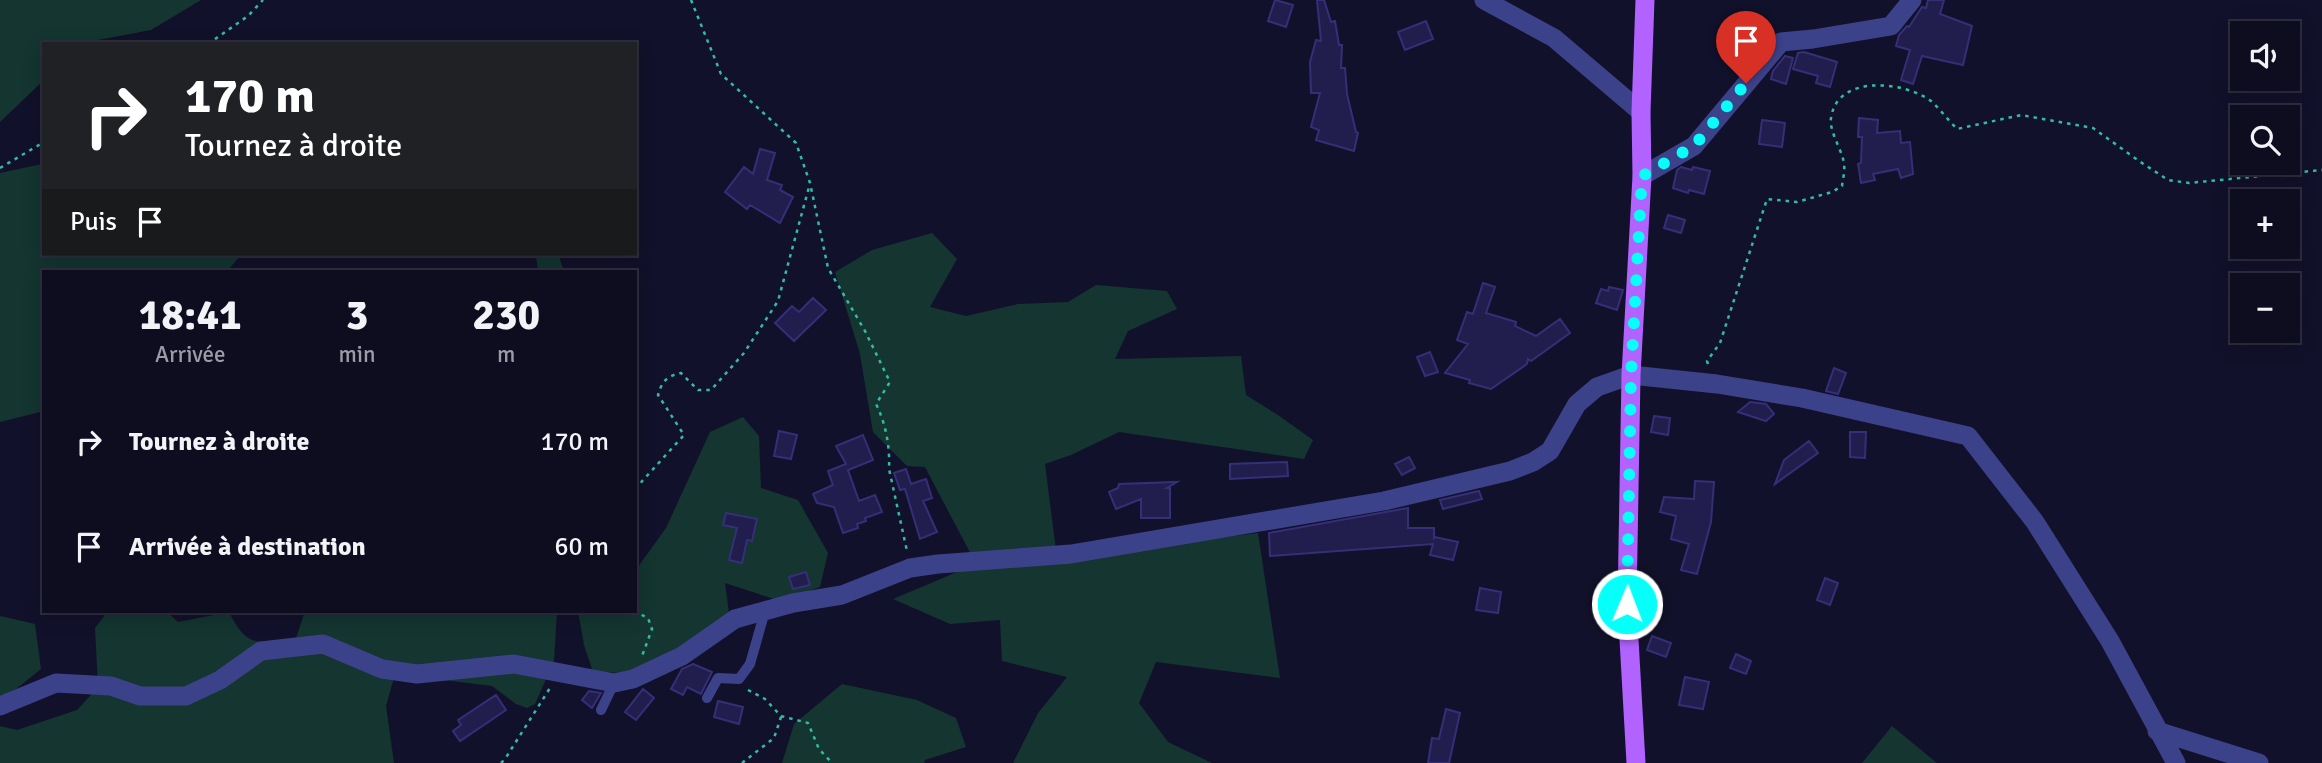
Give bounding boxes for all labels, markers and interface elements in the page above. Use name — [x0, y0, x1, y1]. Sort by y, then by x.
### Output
pin — [1716, 11, 1776, 83]
map controls — [2230, 21, 2300, 343]
button: sound — [2230, 21, 2300, 91]
icon: arrive — [1727, 22, 1765, 60]
text: 170 m — [185, 66, 315, 126]
icon: right — [70, 70, 161, 161]
button: search — [2230, 105, 2300, 175]
text: Tournez à droite — [185, 126, 402, 165]
button: + — [2230, 189, 2300, 259]
icon: arrive — [131, 203, 169, 241]
text: Puis — [70, 206, 117, 238]
button: − — [2230, 273, 2300, 343]
text: 18:41 — [139, 290, 242, 341]
text: 3 — [346, 290, 368, 341]
text: 230 — [472, 290, 540, 341]
text: Arrivée — [155, 340, 226, 369]
text: min — [338, 340, 376, 369]
text: m — [497, 340, 515, 369]
icon: right — [70, 423, 108, 461]
text: Tournez à droite — [129, 426, 309, 458]
text: 170 m — [540, 426, 609, 458]
icon: arrive — [70, 528, 108, 566]
text: Arrivée à destination — [129, 531, 366, 563]
text: 60 m — [554, 531, 609, 563]
position arrow — [1590, 567, 1664, 641]

